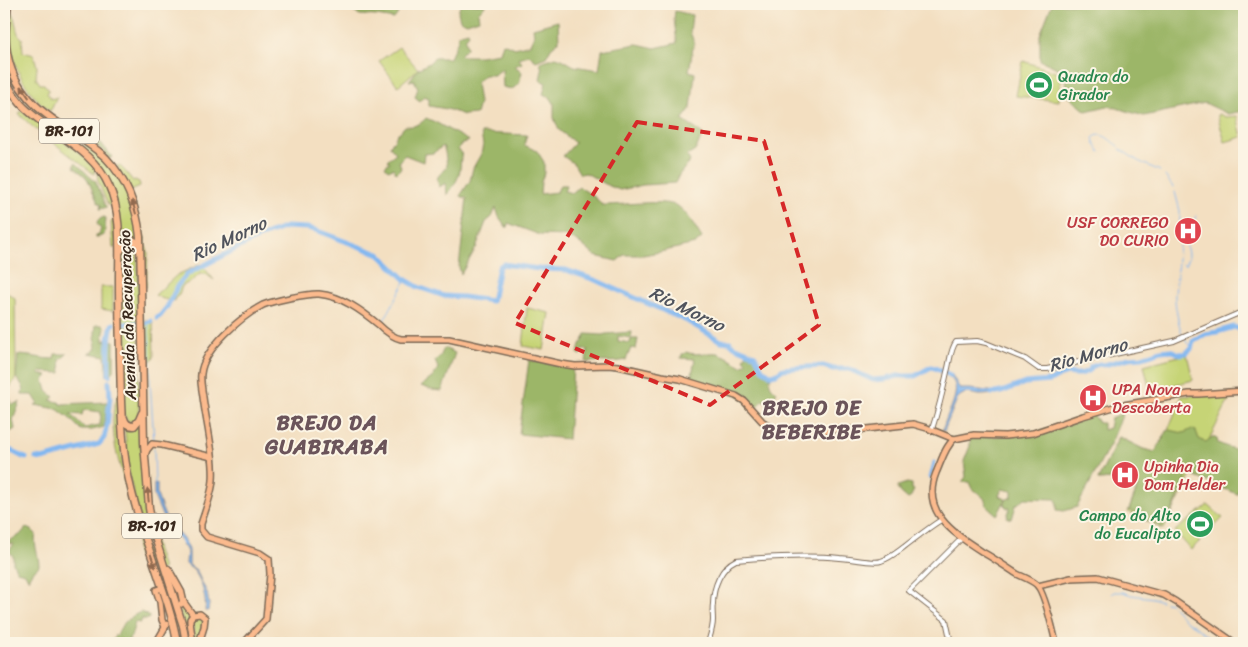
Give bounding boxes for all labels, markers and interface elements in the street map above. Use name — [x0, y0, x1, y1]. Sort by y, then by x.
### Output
place label: Quadra do Girador — [1058, 62, 1129, 109]
sports icon: Quadra do Girador — [1024, 70, 1054, 100]
one-way arrow — [20, 86, 30, 99]
road number: BR-101 — [39, 118, 99, 144]
one-way arrow — [130, 200, 138, 215]
water label: Rio Morno — [186, 207, 274, 270]
place label: USF CORREGO DO CURIO — [1067, 208, 1169, 255]
hospital icon: USF CORREGO DO CURIO — [1173, 216, 1203, 246]
street label: Avenida da Recuperação — [110, 229, 145, 402]
water label: Rio Morno — [644, 277, 732, 342]
water label: Rio Morno — [1045, 328, 1133, 381]
place label: UPA Nova Descoberta — [1112, 375, 1191, 422]
hospital icon: UPA Nova Descoberta — [1078, 383, 1108, 413]
district label: BREJO DE BEBERIBE — [762, 389, 864, 451]
district label: BREJO DA GUABIRABA — [264, 404, 389, 466]
place label: Upinha Dia Dom Helder — [1144, 452, 1226, 499]
hospital icon: Upinha Dia Dom Helder — [1110, 460, 1140, 490]
one-way arrow — [144, 487, 152, 503]
place label: Campo do Alto do Eucalipto — [1079, 501, 1181, 548]
sports icon: Campo do Alto do Eucalipto — [1185, 509, 1215, 539]
road number: BR-101 — [122, 514, 182, 538]
one-way arrow — [150, 553, 157, 568]

